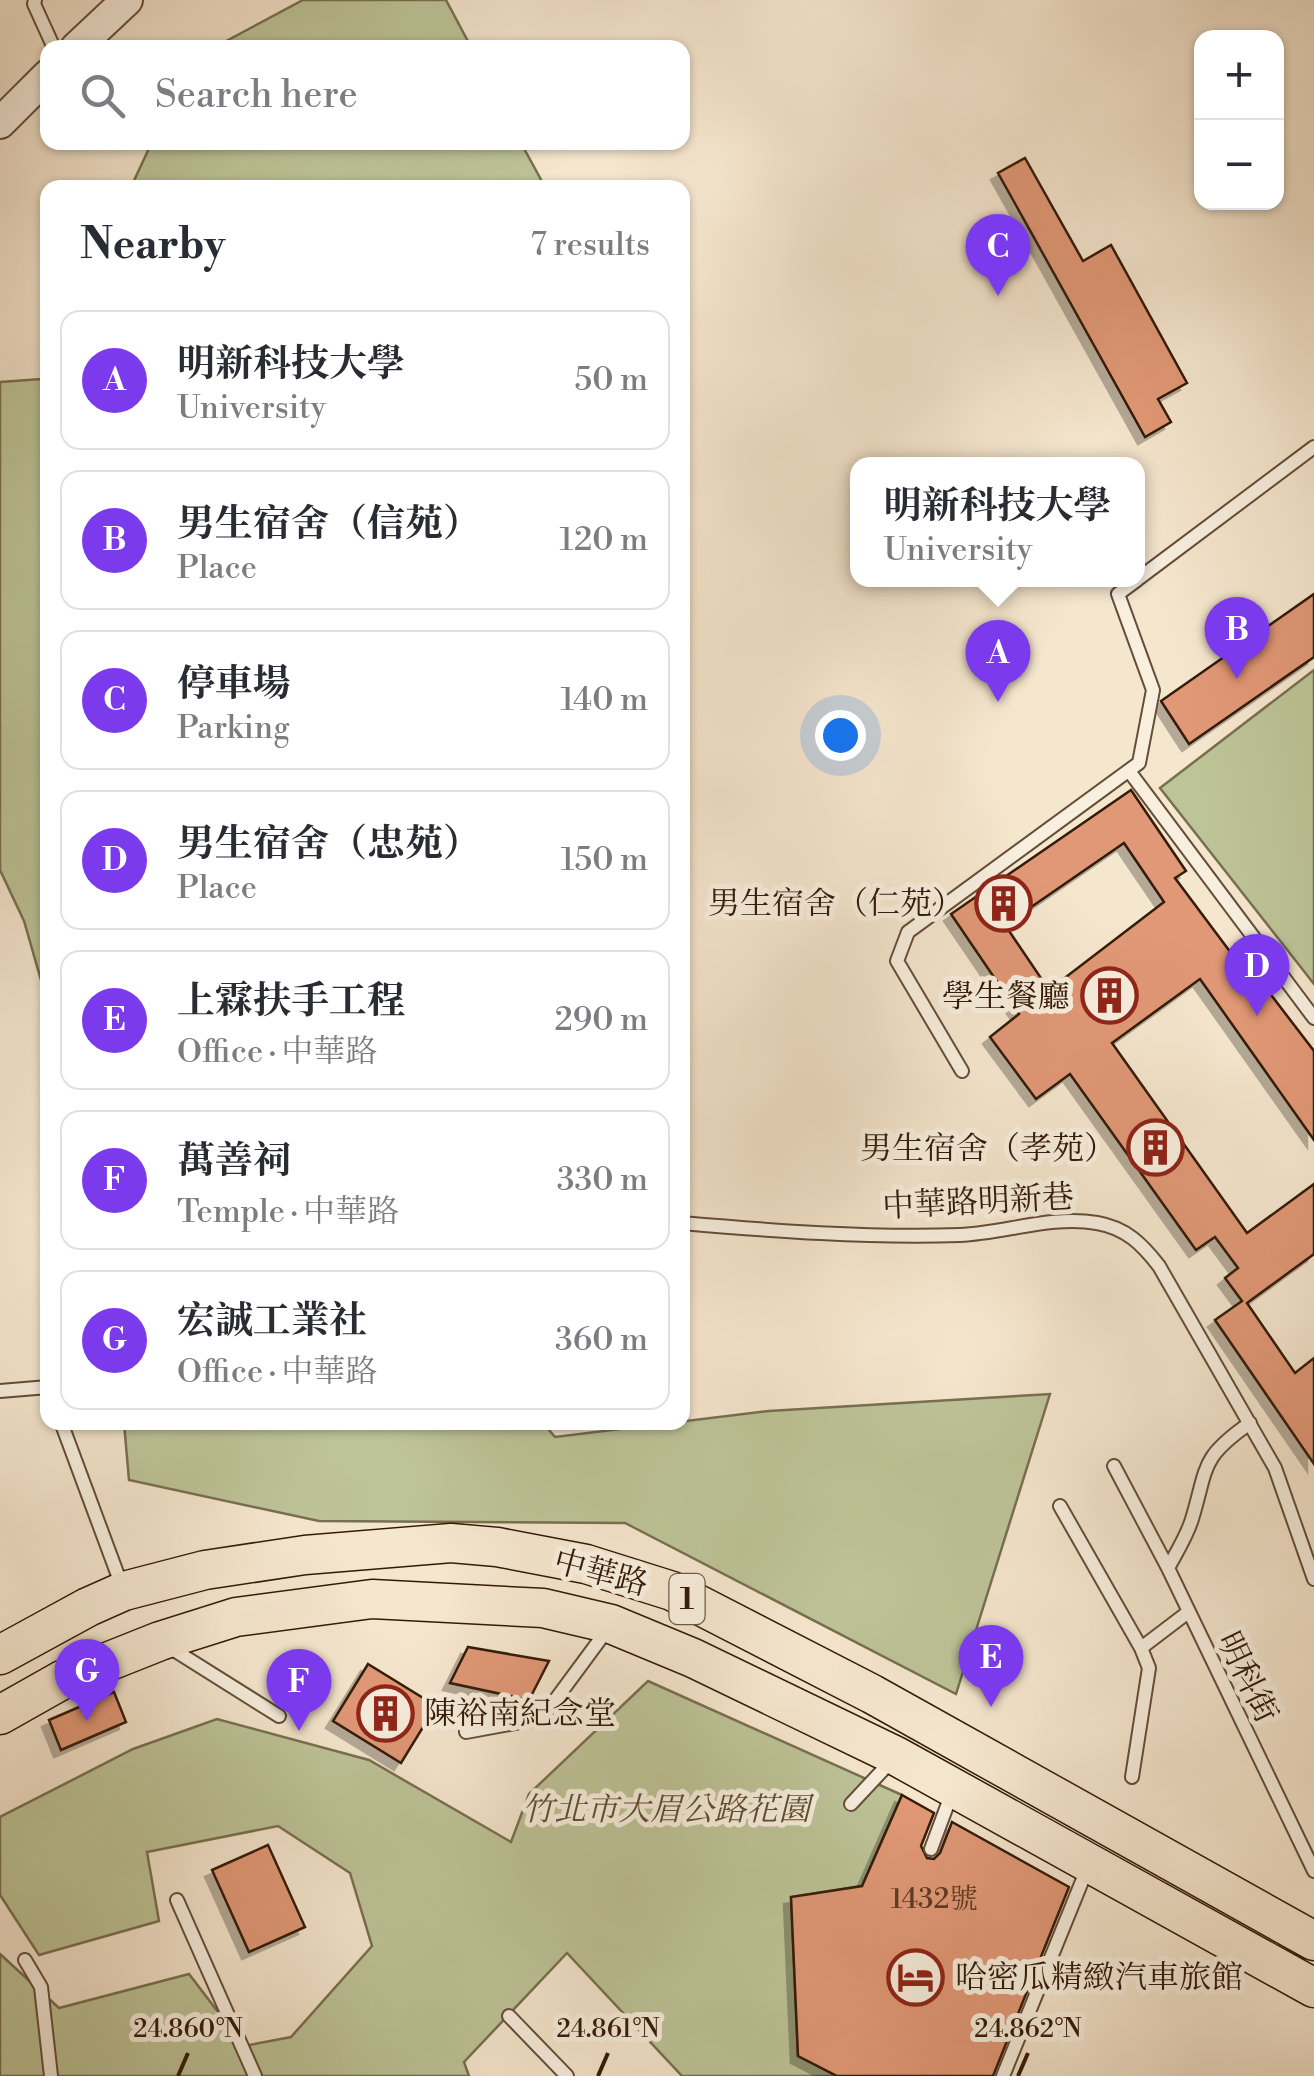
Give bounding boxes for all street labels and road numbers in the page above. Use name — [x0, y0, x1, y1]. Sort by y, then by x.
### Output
street label: 中華路明新巷 — [881, 1177, 1075, 1227]
street label: 中華路 — [549, 1541, 652, 1605]
road number: 1 — [670, 1574, 704, 1624]
street label: 明科街 — [1208, 1626, 1286, 1729]

